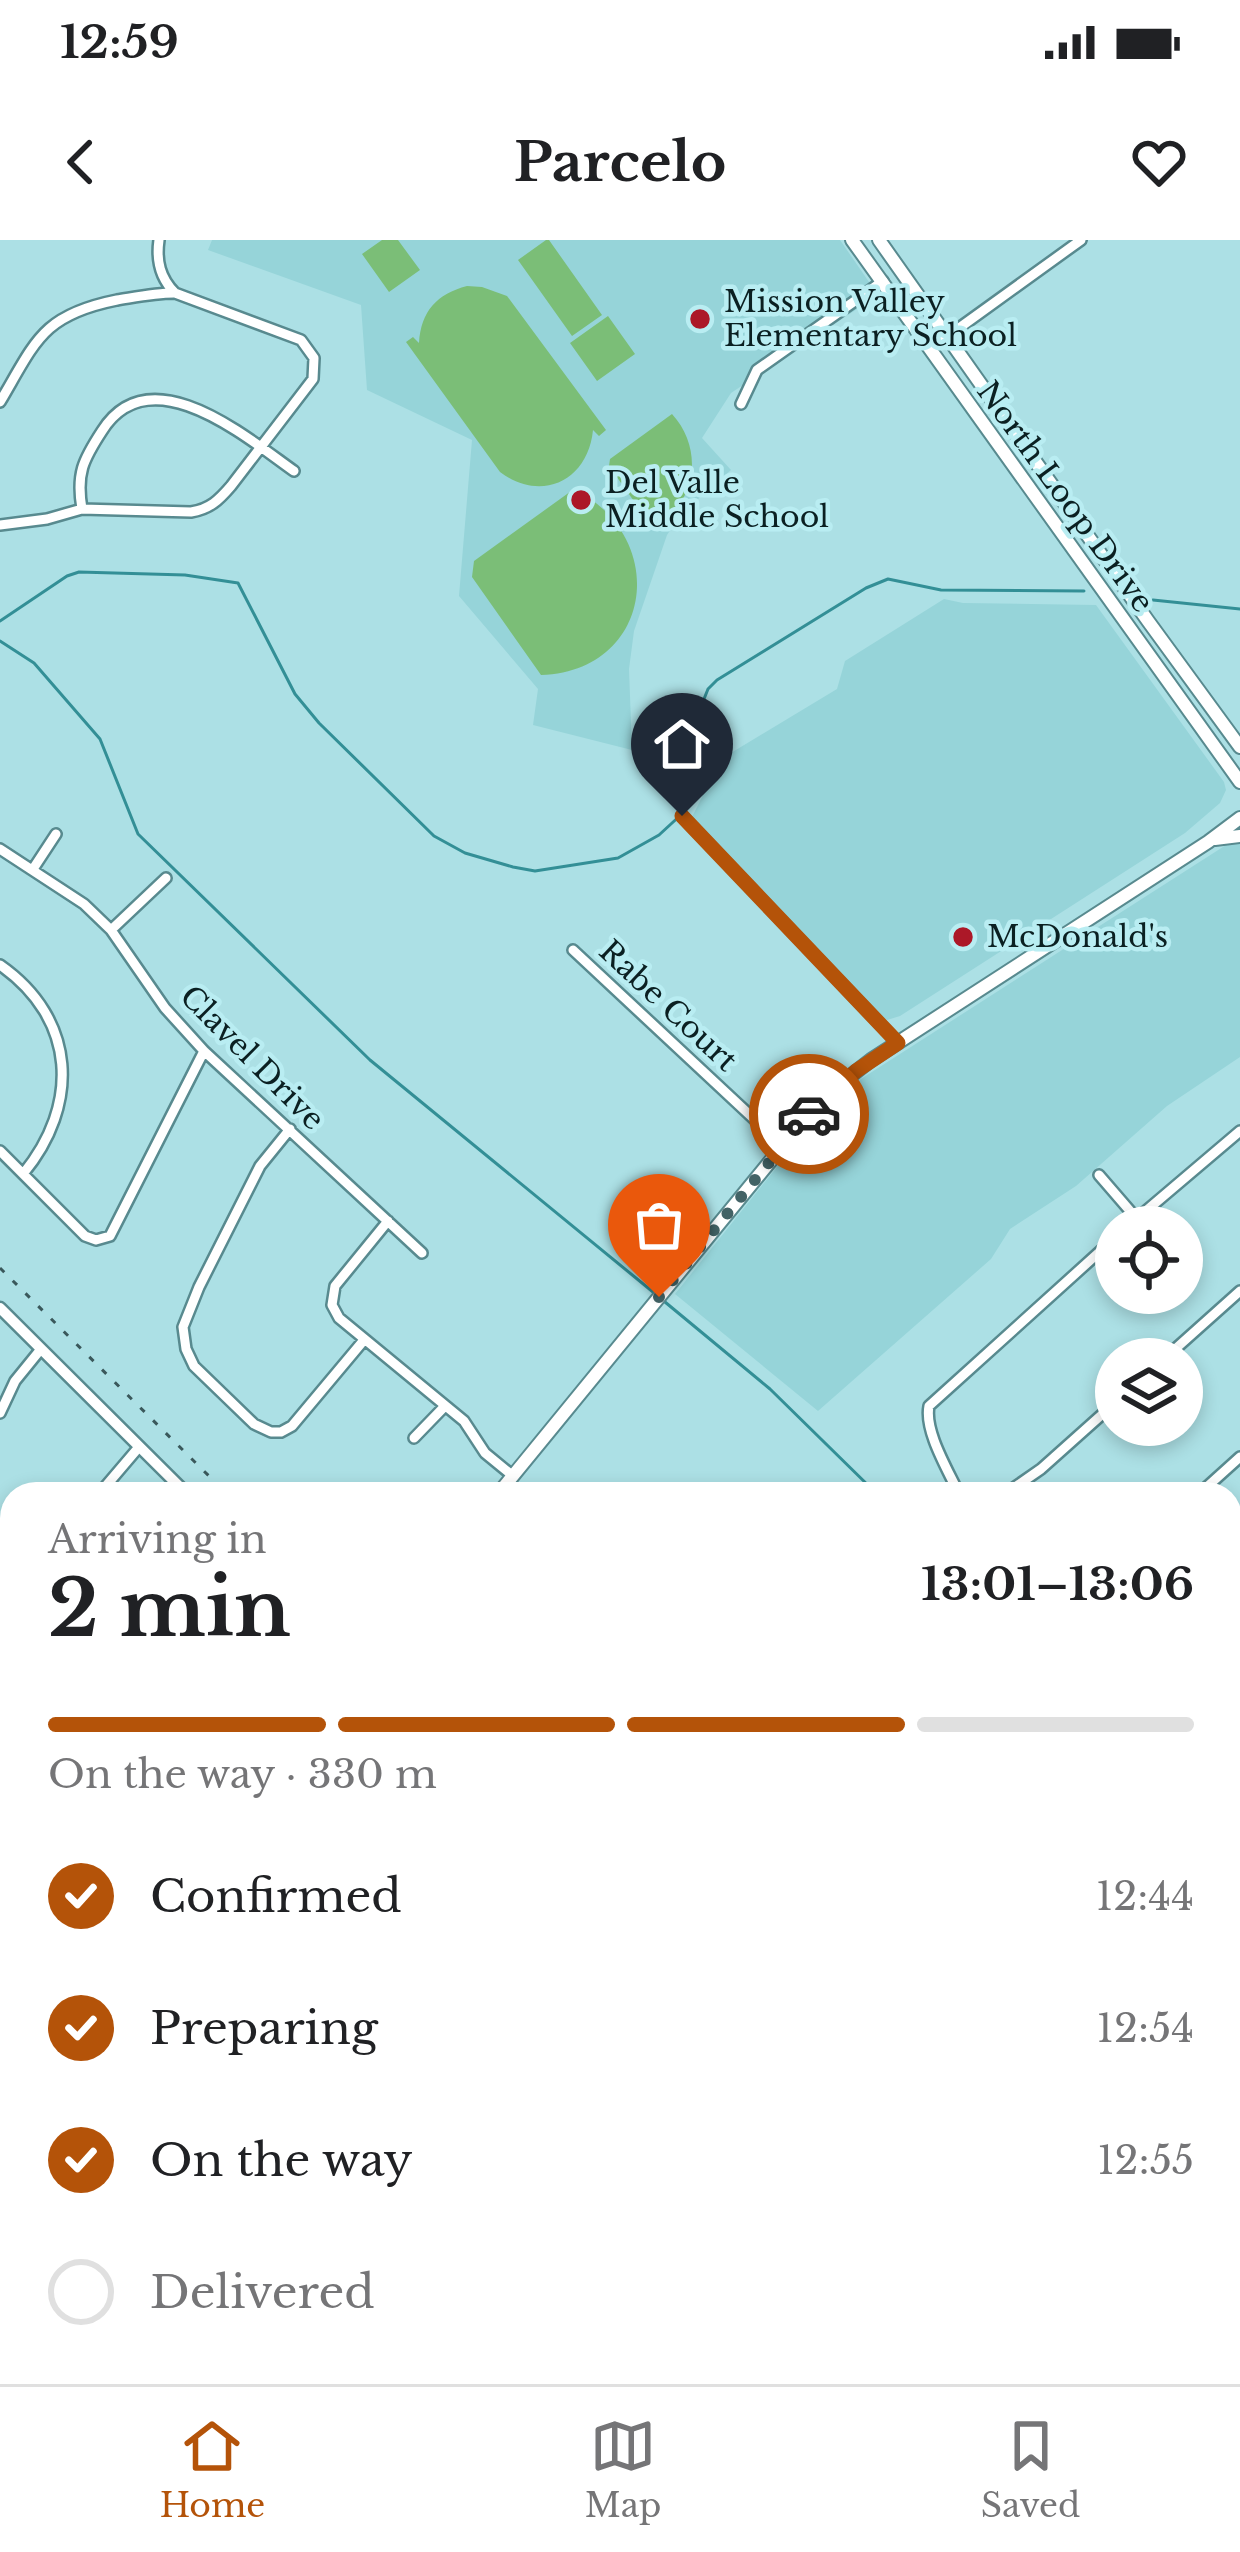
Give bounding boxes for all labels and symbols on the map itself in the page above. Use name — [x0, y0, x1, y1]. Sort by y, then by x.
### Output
place label: Mission Valley Elementary School — [724, 283, 1017, 354]
marker: Mission Valley Elementary School — [687, 306, 713, 332]
street label: North Loop Drive — [969, 374, 1162, 619]
place label: Del Valle Middle School — [605, 464, 829, 535]
marker: Del Valle Middle School — [568, 487, 594, 513]
pin — [631, 693, 733, 816]
place label: McDonald's — [987, 918, 1168, 955]
marker: McDonald's — [950, 924, 976, 950]
street label: Rabe Court — [592, 932, 745, 1079]
street label: Clavel Drive — [173, 978, 332, 1137]
courier — [749, 1054, 869, 1174]
pin — [608, 1174, 710, 1297]

